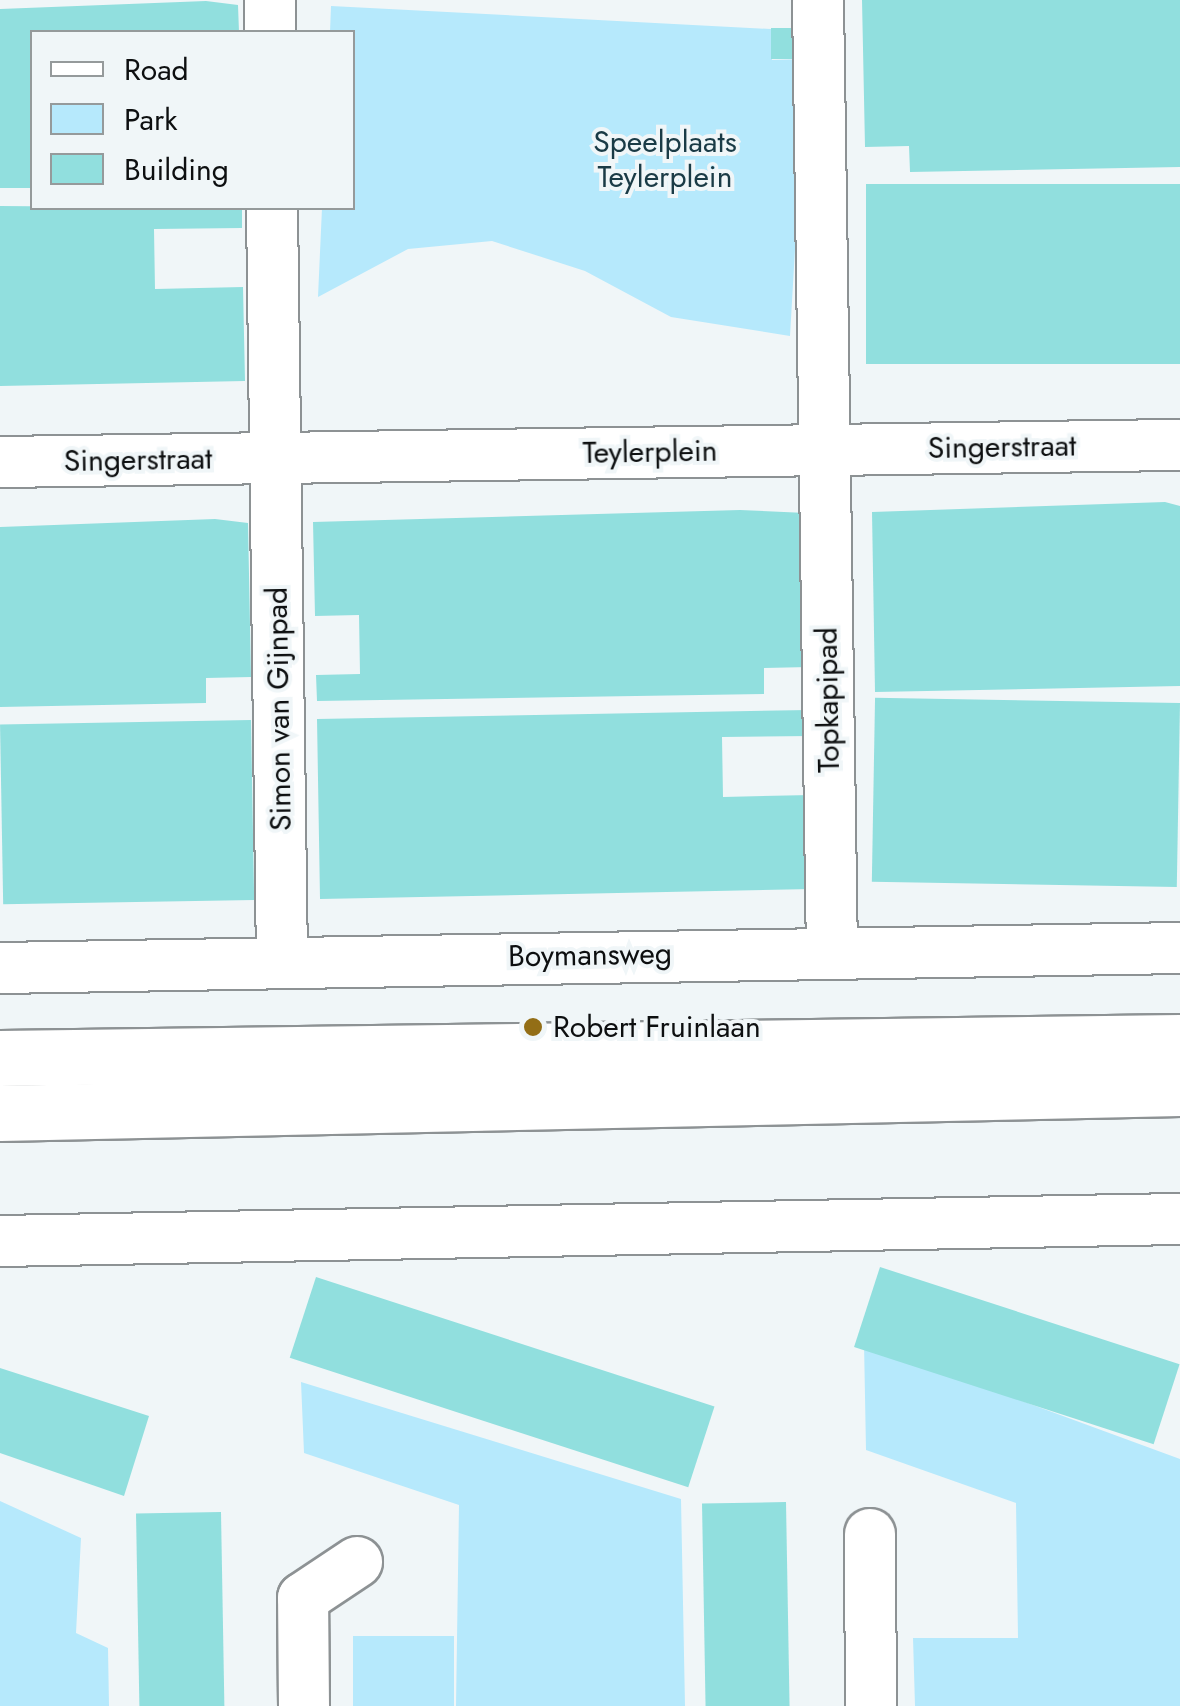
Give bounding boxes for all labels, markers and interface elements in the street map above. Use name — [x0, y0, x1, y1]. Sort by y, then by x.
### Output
legend — [30, 30, 355, 210]
text: Road — [124, 48, 189, 91]
text: Park — [124, 98, 177, 141]
park label: Speelplaats Teylerplein — [593, 124, 737, 194]
text: Building — [124, 148, 229, 191]
street label: Singerstraat — [927, 428, 1077, 466]
street label: Teylerplein — [582, 433, 718, 471]
street label: Singerstraat — [63, 441, 213, 479]
street label: Simon van Gijnpad — [259, 587, 299, 831]
street label: Topkapipad — [809, 627, 847, 773]
street label: Boymansweg — [508, 936, 672, 974]
place label: Robert Fruinlaan — [553, 1009, 761, 1045]
marker: Robert Fruinlaan — [522, 1016, 544, 1038]

